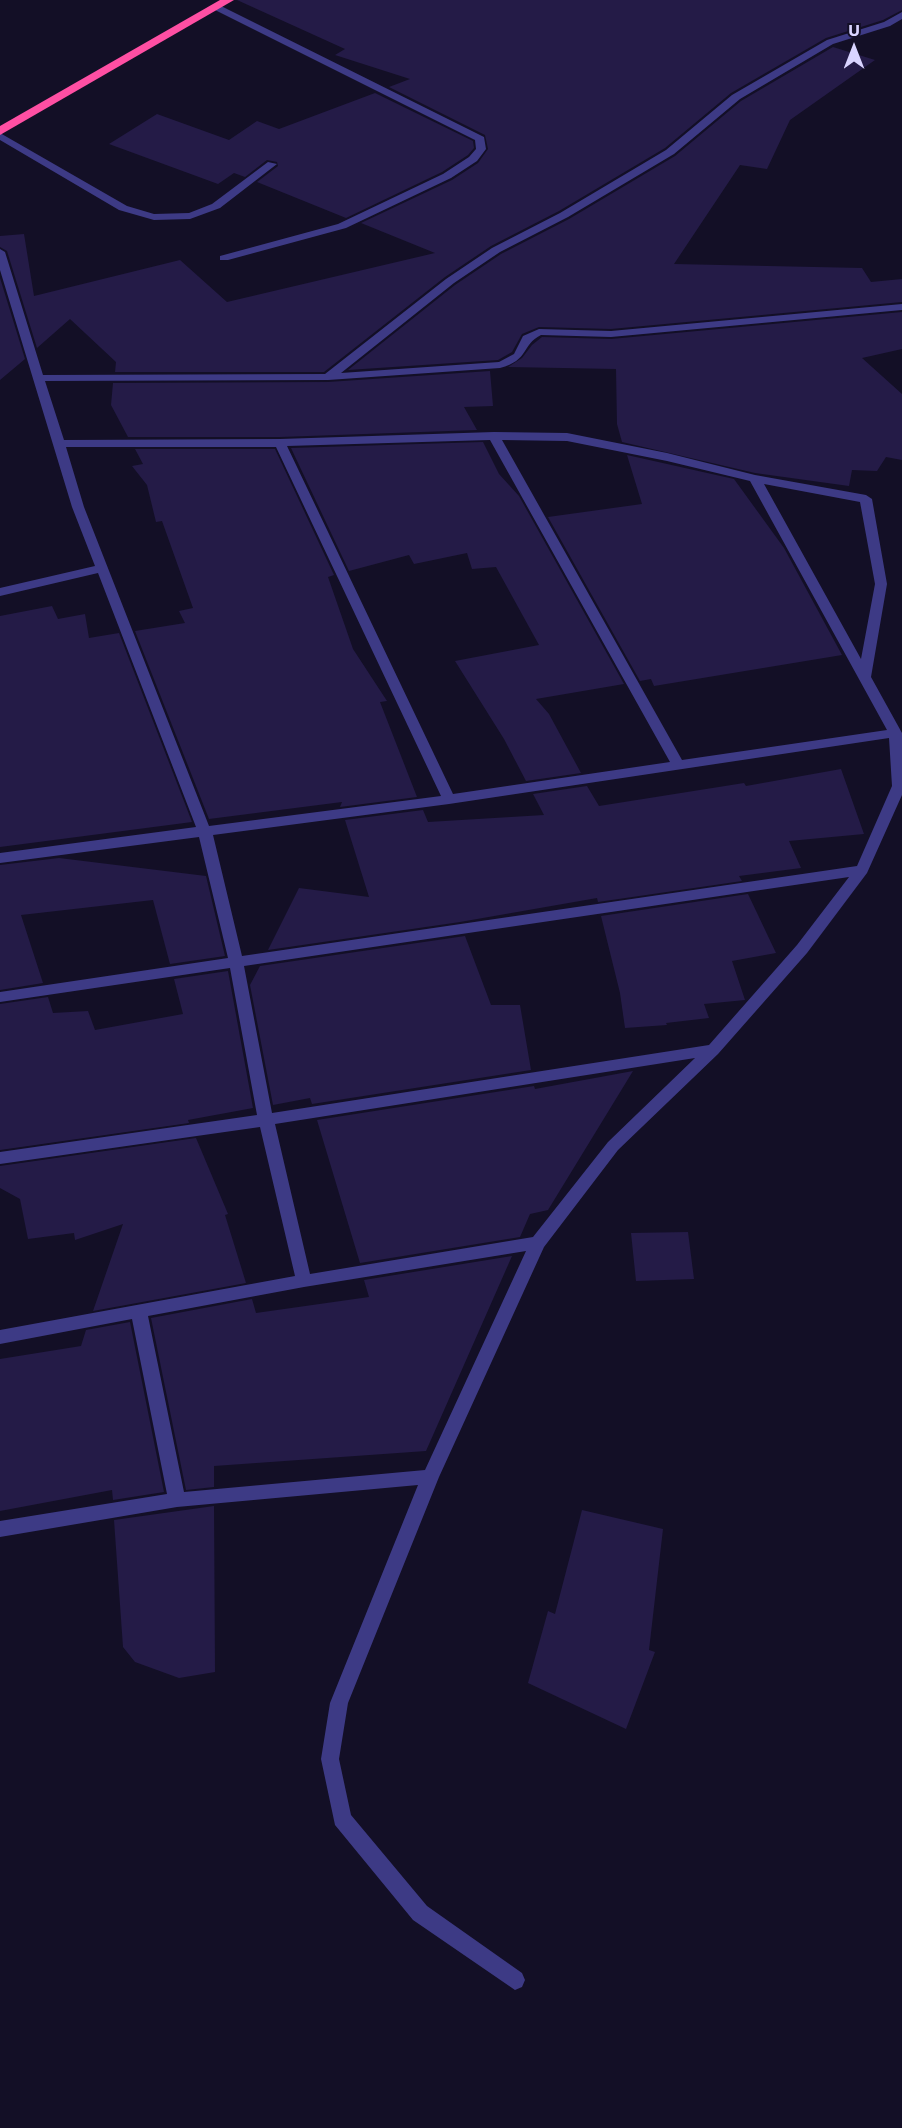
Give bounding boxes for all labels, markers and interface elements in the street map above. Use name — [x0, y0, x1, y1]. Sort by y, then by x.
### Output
north arrow — [824, 18, 884, 78]
text: U — [848, 20, 860, 39]

